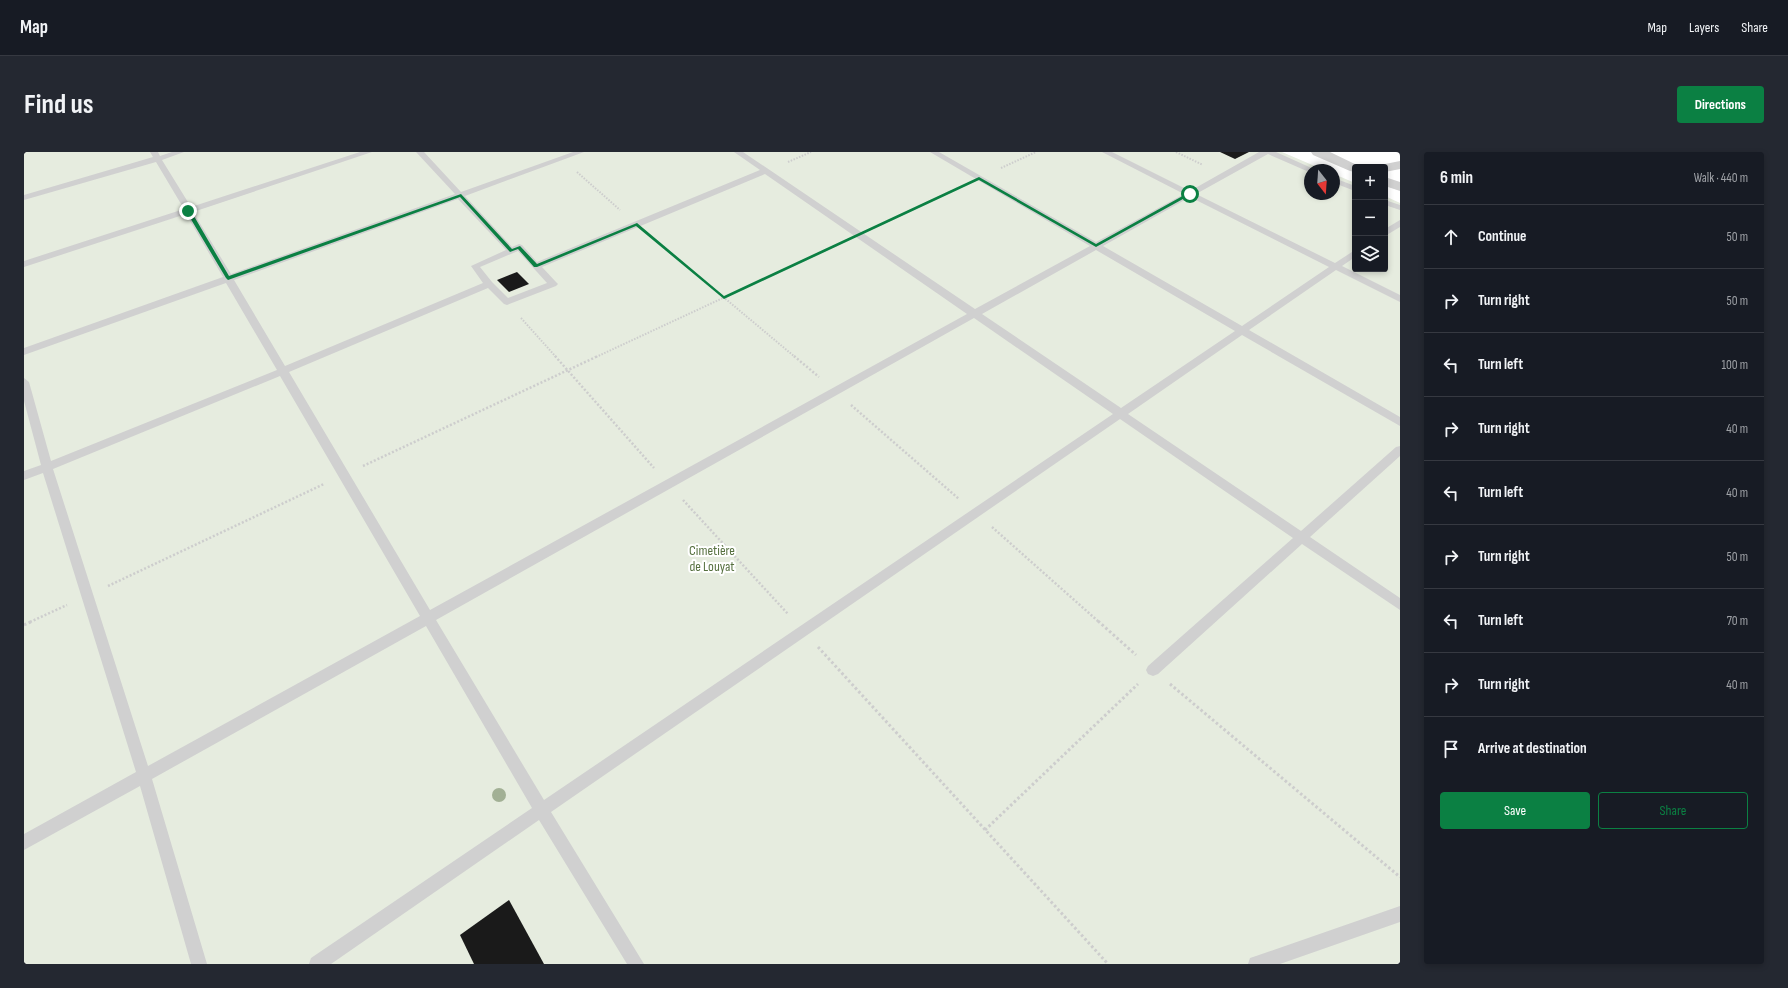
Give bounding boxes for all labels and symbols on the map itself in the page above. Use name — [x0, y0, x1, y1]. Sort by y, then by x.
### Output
north arrow — [1304, 164, 1340, 200]
route start — [1181, 185, 1199, 203]
route end — [179, 202, 197, 220]
park label: Cimetière de Louyat — [689, 542, 735, 575]

